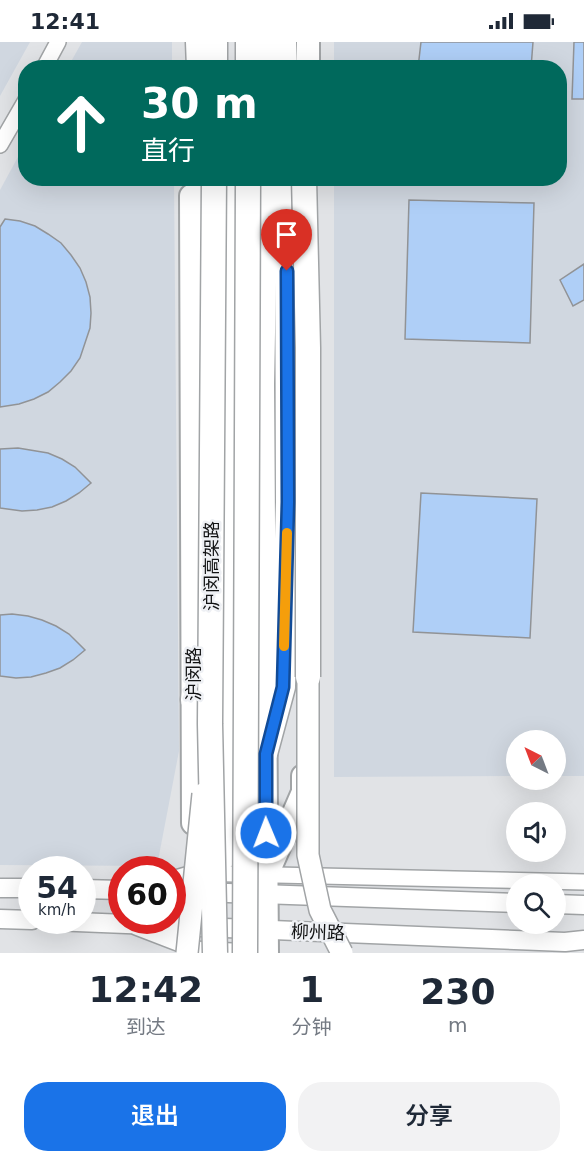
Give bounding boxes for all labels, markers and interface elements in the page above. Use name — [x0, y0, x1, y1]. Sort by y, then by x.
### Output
text: 12:41 — [30, 9, 100, 34]
text: 30 m — [141, 79, 258, 128]
icon: ahead — [42, 84, 120, 162]
text: 直行 — [141, 135, 195, 166]
pin — [261, 209, 312, 271]
icon: arrive — [270, 218, 303, 251]
street label: 沪闵高架路 — [201, 521, 222, 611]
street label: 沪闵路 — [183, 647, 204, 701]
north arrow — [506, 730, 566, 790]
map controls — [506, 730, 566, 934]
position arrow — [234, 801, 298, 865]
button: sound — [506, 802, 566, 862]
speed limit sign: 60 — [108, 856, 186, 934]
text: 54 — [36, 870, 78, 905]
button: search — [506, 874, 566, 934]
text: km/h — [38, 901, 76, 919]
street label: 柳州路 — [291, 921, 345, 943]
text: 12:42 — [89, 969, 203, 1010]
text: 1 — [299, 969, 324, 1010]
text: 230 — [420, 971, 495, 1012]
text: m — [448, 1013, 468, 1037]
text: 到达 — [126, 1015, 166, 1039]
text: 分钟 — [292, 1015, 332, 1039]
button: 退出 — [24, 1082, 286, 1151]
button: 分享 — [298, 1082, 560, 1151]

